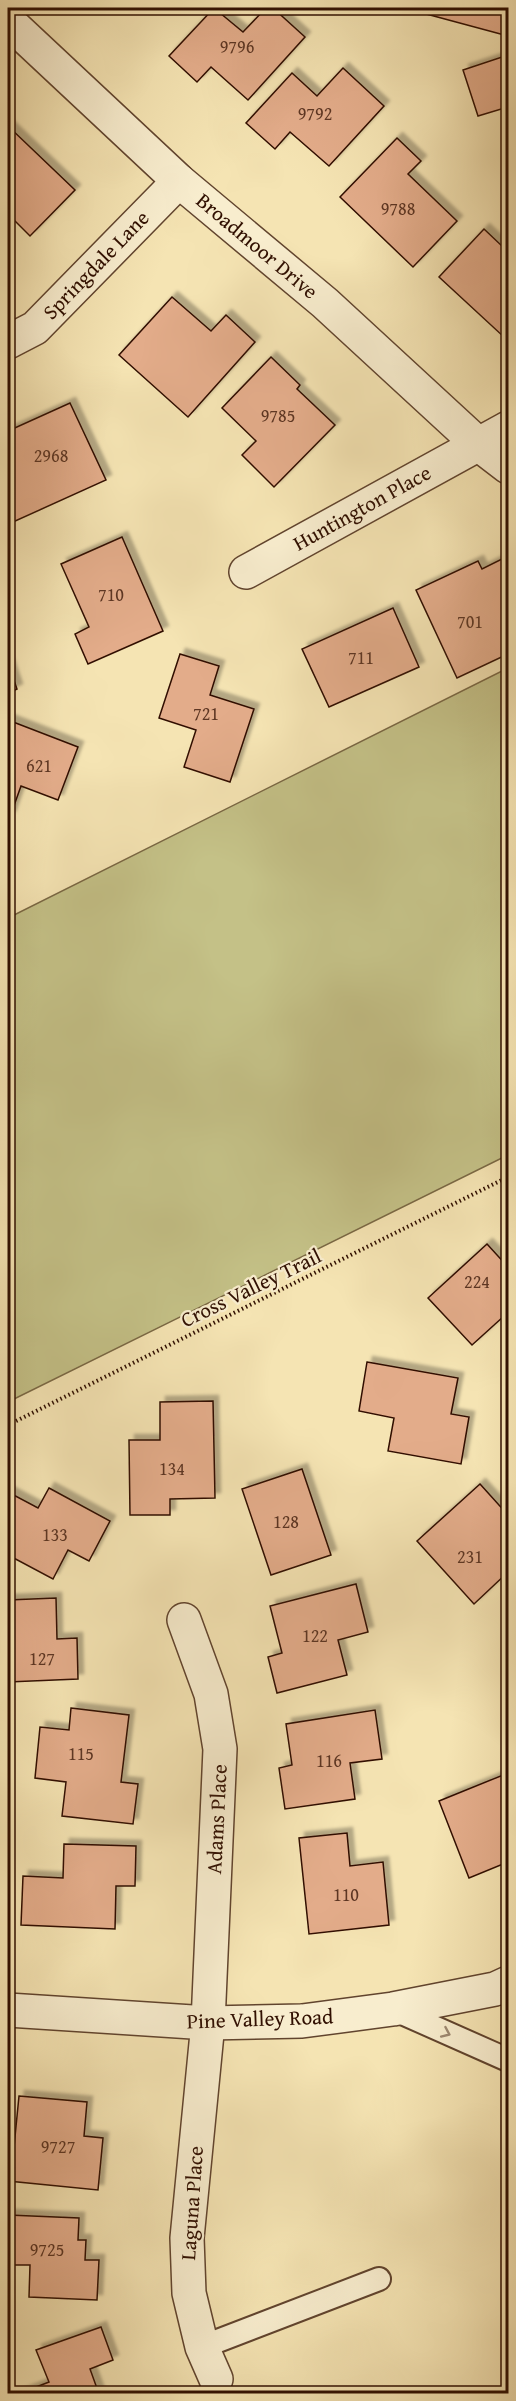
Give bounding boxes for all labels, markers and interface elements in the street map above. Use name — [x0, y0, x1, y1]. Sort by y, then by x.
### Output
house number: 9796 — [220, 33, 254, 60]
house number: 9792 — [298, 100, 332, 127]
street label: Broadmoor Drive — [189, 185, 325, 306]
house number: 9788 — [381, 195, 415, 222]
street label: Springdale Lane — [35, 203, 156, 326]
house number: 9785 — [261, 402, 295, 429]
house number: 2968 — [34, 442, 68, 469]
street label: Huntington Place — [287, 457, 437, 558]
house number: 710 — [98, 581, 124, 608]
house number: 701 — [457, 608, 483, 635]
house number: 711 — [348, 644, 374, 671]
house number: 721 — [193, 700, 219, 727]
house number: 621 — [26, 752, 52, 779]
street label: Cross Valley Trail — [175, 1240, 326, 1335]
house number: 224 — [464, 1268, 490, 1295]
house number: 134 — [159, 1455, 185, 1482]
house number: 128 — [273, 1508, 299, 1535]
house number: 133 — [42, 1521, 68, 1548]
house number: 231 — [457, 1543, 483, 1570]
house number: 122 — [302, 1622, 328, 1649]
house number: 127 — [29, 1645, 55, 1672]
house number: 115 — [68, 1740, 94, 1767]
house number: 116 — [316, 1747, 342, 1774]
street label: Adams Place — [198, 1763, 235, 1875]
house number: 110 — [333, 1881, 359, 1908]
street label: Pine Valley Road — [186, 2000, 335, 2037]
one-way arrow — [440, 2026, 451, 2038]
house number: 9727 — [41, 2133, 75, 2160]
street label: Laguna Place — [172, 2145, 211, 2261]
house number: 9725 — [30, 2236, 64, 2263]

